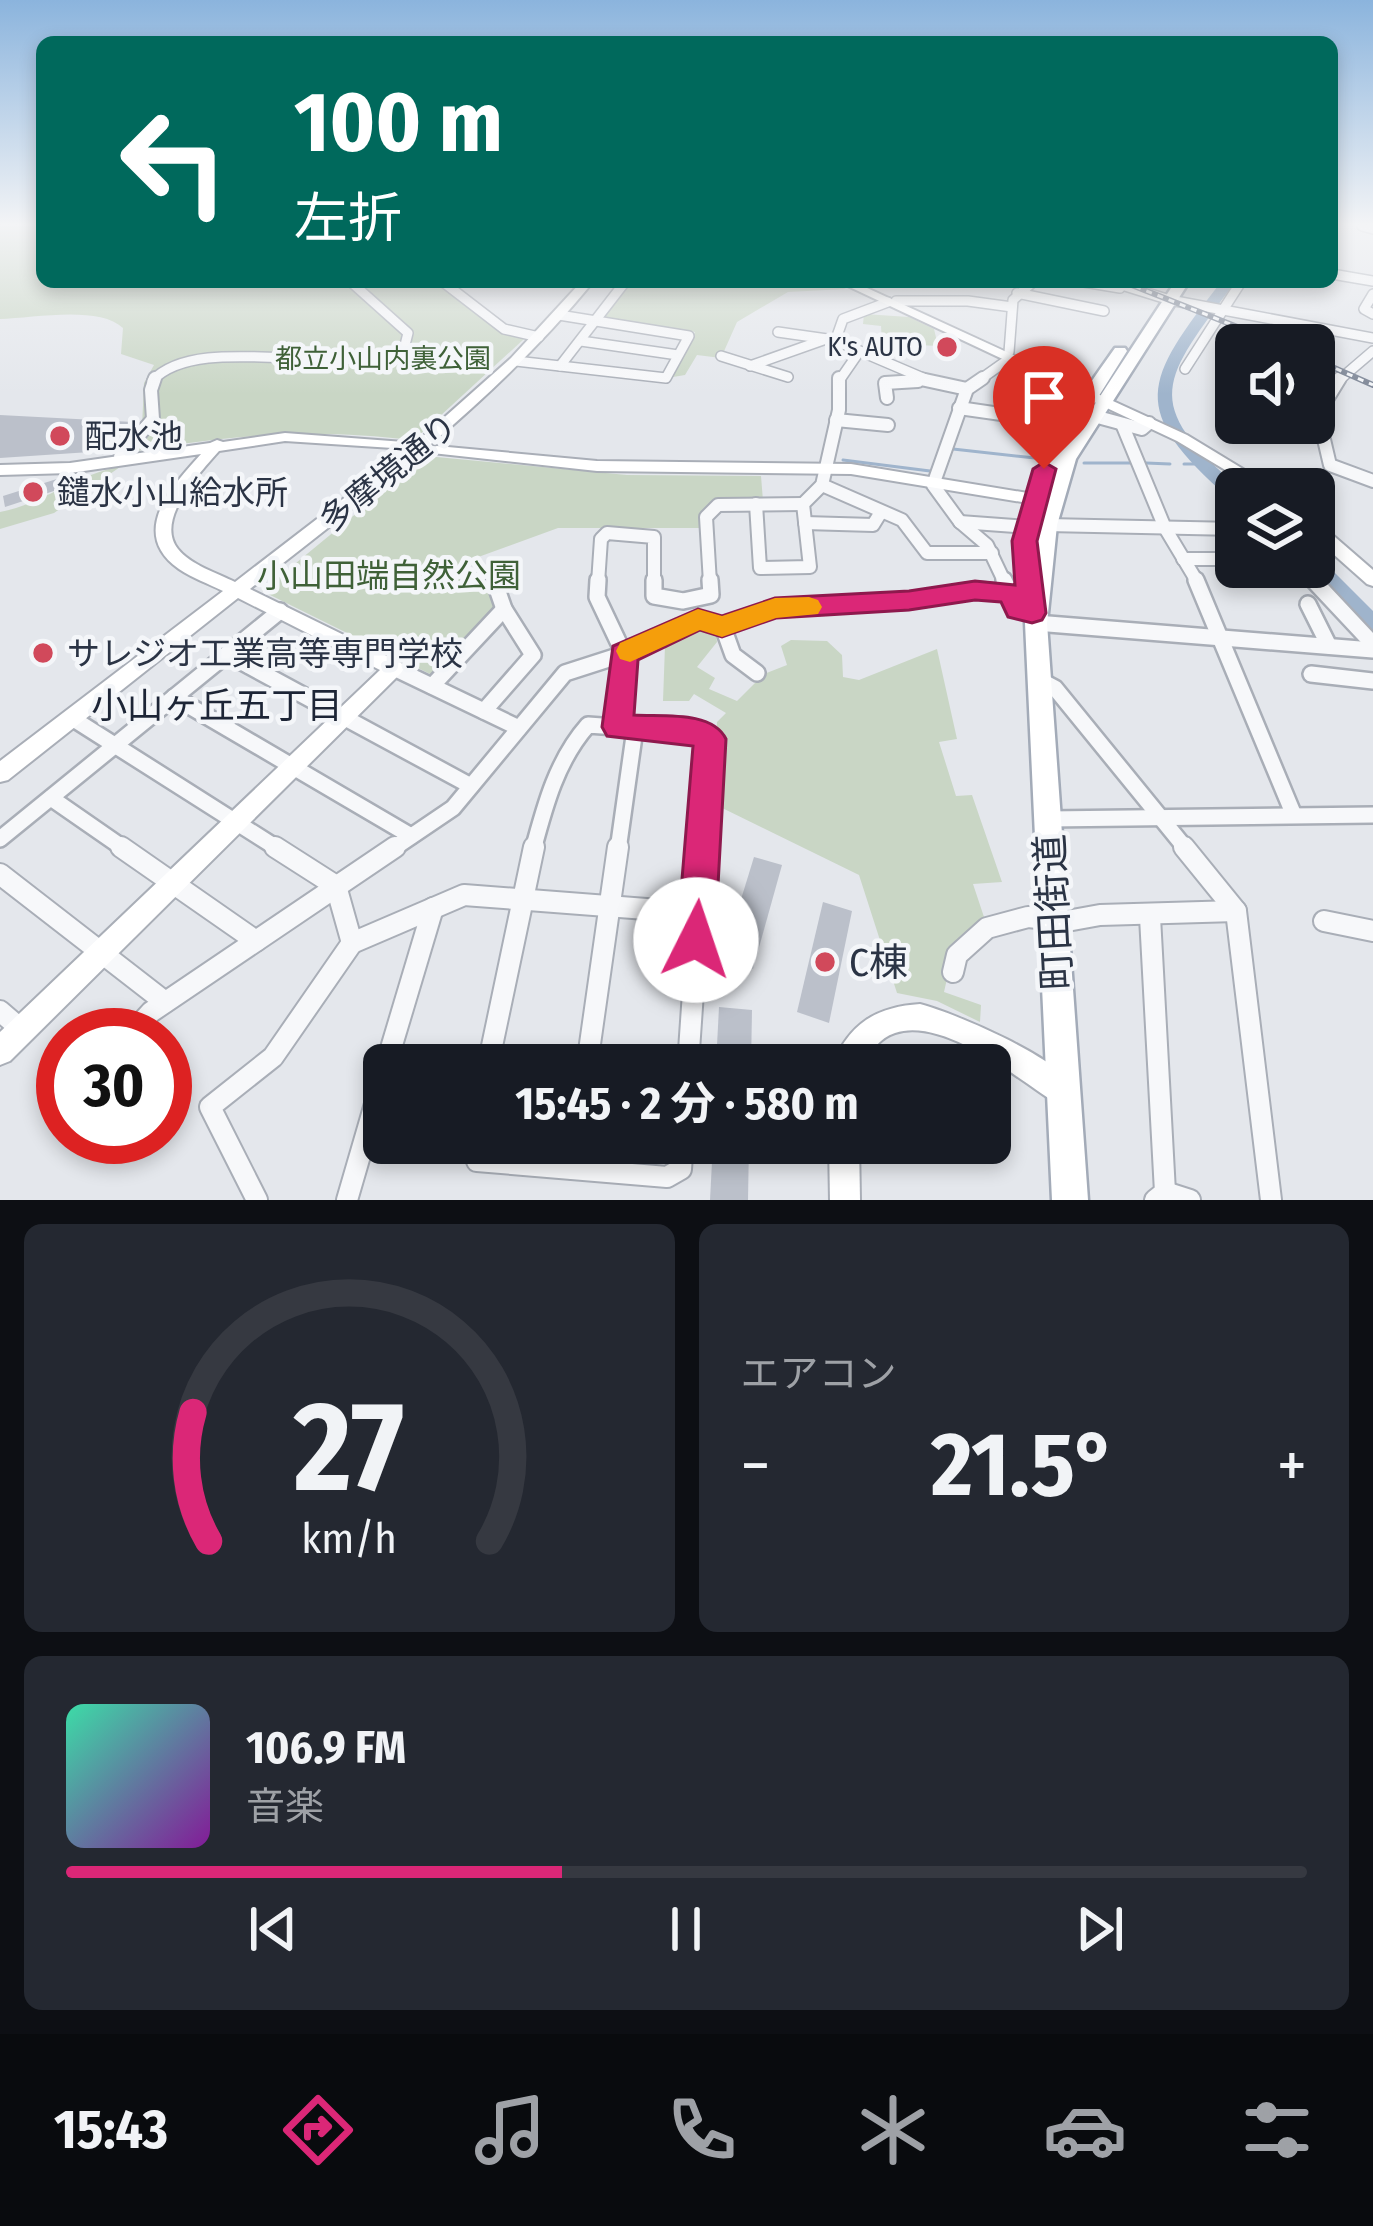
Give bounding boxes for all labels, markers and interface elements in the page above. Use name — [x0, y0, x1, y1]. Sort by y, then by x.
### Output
text: 100 m — [294, 72, 503, 173]
icon: left — [96, 84, 252, 240]
text: 左折 — [294, 187, 402, 251]
map controls — [1215, 324, 1335, 588]
button: sound — [1215, 324, 1335, 444]
place label: K's AUTO — [827, 331, 923, 363]
marker: K's AUTO — [934, 334, 960, 360]
park label: 都立小山内裏公園 — [275, 343, 491, 375]
pin — [993, 346, 1095, 469]
icon: arrive — [1011, 364, 1077, 430]
street label: 多摩境通り — [312, 405, 465, 540]
place label: 配水池 — [84, 417, 183, 457]
marker: 配水池 — [47, 423, 73, 449]
button: layers — [1215, 468, 1335, 588]
place label: 鑓水小山給水所 — [57, 473, 288, 513]
marker: 鑓水小山給水所 — [20, 479, 46, 505]
park label: 小山田端自然公園 — [257, 556, 521, 596]
place label: サレジオ工業高等専門学校 — [67, 634, 463, 674]
marker: サレジオ工業高等専門学校 — [30, 640, 56, 666]
district label: 小山ヶ丘五丁目 — [91, 684, 343, 728]
street label: 町田街道 — [1027, 833, 1081, 991]
position arrow — [633, 877, 759, 1003]
place label: C棟 — [849, 940, 908, 986]
marker: C棟 — [812, 949, 838, 975]
speed limit sign: 30 — [36, 1008, 192, 1164]
text: 15:45 · 2 分 · 580 m — [515, 1077, 859, 1131]
text: エアコン — [741, 1351, 897, 1397]
text: 27 — [293, 1373, 404, 1523]
text: 21.5° — [931, 1411, 1116, 1519]
text: − — [741, 1426, 770, 1505]
text: + — [1277, 1426, 1307, 1505]
text: km/h — [301, 1513, 397, 1564]
text: 106.9 FM — [246, 1721, 406, 1775]
text: 音楽 — [246, 1784, 324, 1830]
icon: previous — [240, 1896, 306, 1962]
icon: pause — [653, 1896, 719, 1962]
icon: next — [1067, 1896, 1133, 1962]
icon: directions — [276, 2088, 360, 2172]
icon: music — [468, 2088, 552, 2172]
icon: phone — [660, 2088, 744, 2172]
icon: climate — [851, 2088, 935, 2172]
icon: car — [1043, 2088, 1127, 2172]
icon: filters — [1235, 2088, 1319, 2172]
text: 15:43 — [54, 2098, 168, 2162]

